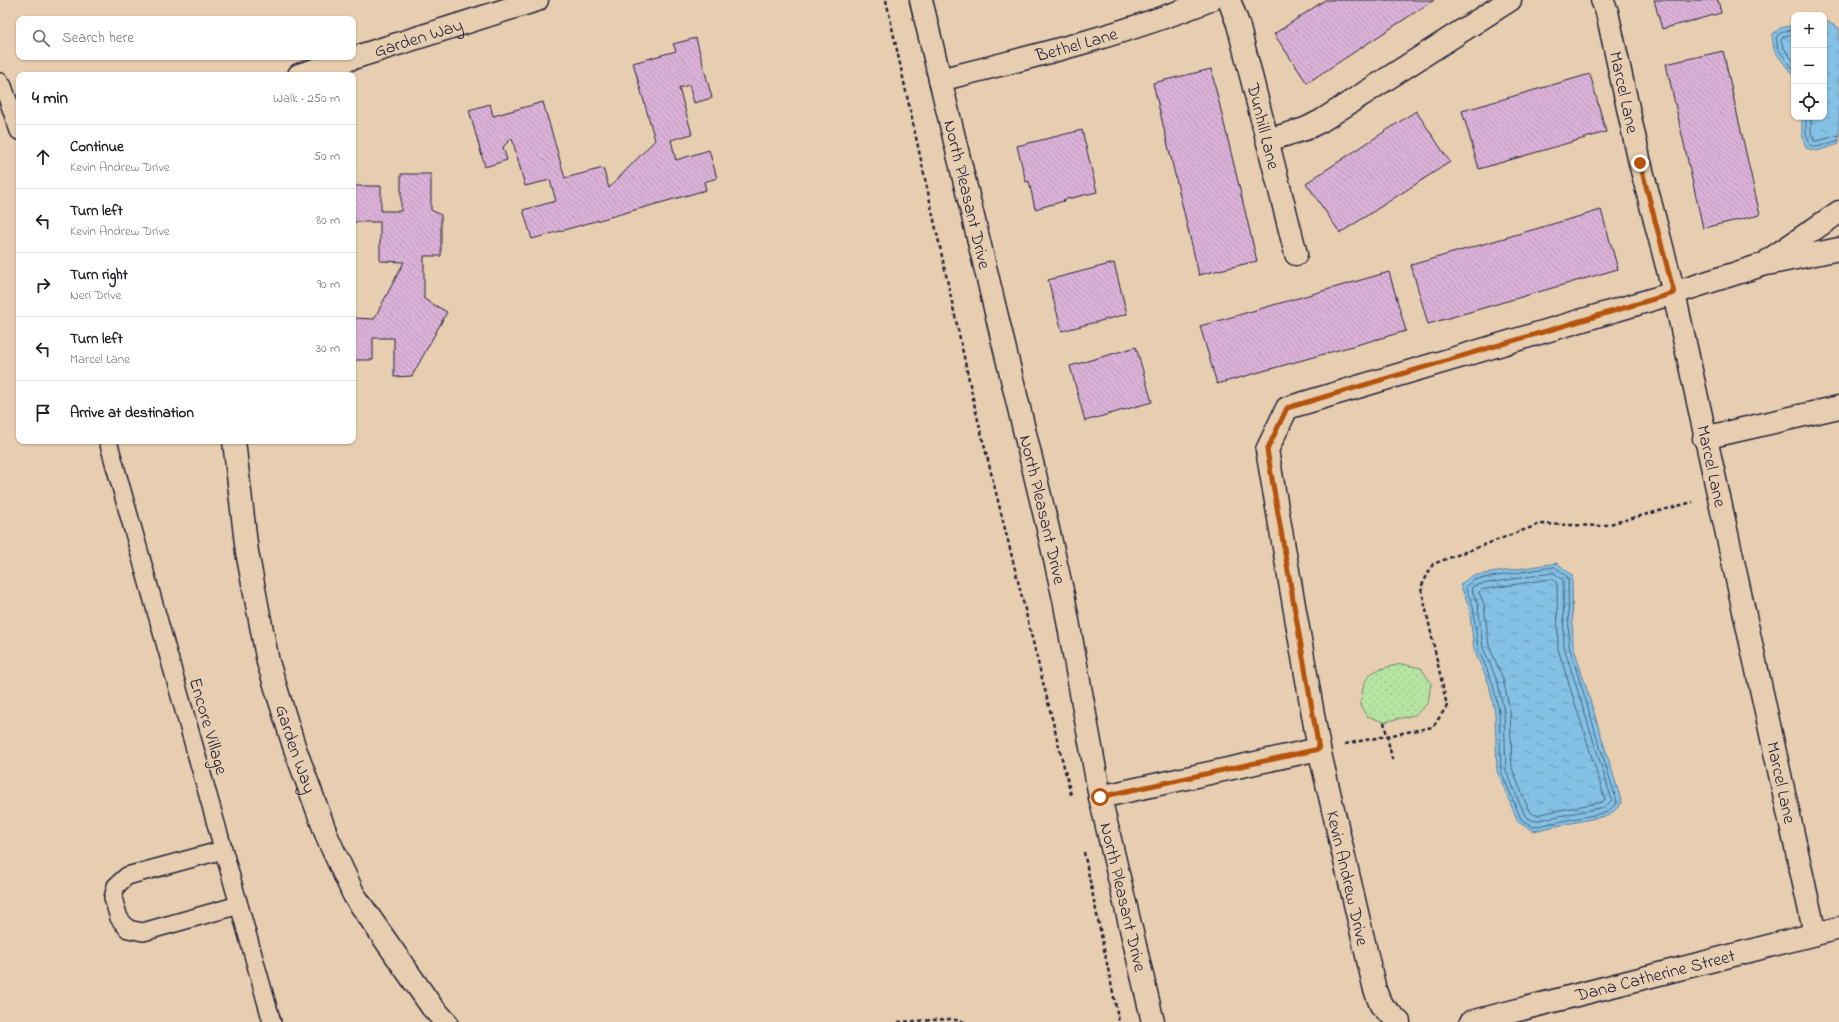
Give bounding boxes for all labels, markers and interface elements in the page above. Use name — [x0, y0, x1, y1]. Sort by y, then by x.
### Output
map controls — [1791, 12, 1827, 120]
button: + — [1791, 12, 1827, 48]
street label: Garden Way — [371, 13, 467, 66]
search box — [16, 16, 356, 60]
street label: Bethel Lane — [1032, 22, 1122, 70]
icon: search — [30, 27, 52, 49]
text: Search here — [62, 27, 134, 49]
button: − — [1791, 48, 1827, 84]
street label: Marcel Lane — [1601, 49, 1644, 137]
street label: Dunhill Lane — [1238, 80, 1285, 173]
button: locate — [1791, 84, 1827, 120]
text: 4 min — [32, 86, 68, 111]
text: Walk · 250 m — [273, 89, 340, 108]
street label: North Pleasant Drive — [935, 118, 996, 273]
text: Continue — [70, 136, 124, 158]
icon: ahead — [32, 146, 54, 168]
text: 50 m — [314, 147, 340, 166]
route end — [1631, 154, 1649, 172]
text: Kevin Andrew Drive — [70, 158, 170, 177]
text: Turn left — [70, 200, 123, 222]
icon: left — [32, 210, 54, 232]
text: 80 m — [316, 211, 340, 230]
text: Kevin Andrew Drive — [70, 222, 170, 241]
text: Turn right — [70, 264, 128, 286]
icon: right — [32, 274, 54, 296]
text: 90 m — [317, 275, 340, 294]
text: Neri Drive — [70, 286, 121, 305]
text: Turn left — [70, 328, 123, 350]
icon: left — [32, 338, 54, 360]
text: 30 m — [316, 339, 340, 358]
text: Marcel Lane — [70, 350, 130, 369]
icon: arrive — [32, 402, 54, 424]
text: Arrive at destination — [70, 402, 194, 424]
street label: Marcel Lane — [1688, 423, 1732, 511]
street label: North Pleasant Drive — [1011, 433, 1071, 588]
street label: Encore Village — [180, 675, 234, 779]
street label: Garden Way — [267, 702, 321, 797]
street label: Marcel Lane — [1758, 739, 1802, 827]
route start — [1091, 788, 1109, 806]
street label: Kevin Andrew Drive — [1318, 808, 1374, 949]
street label: North Pleasant Drive — [1092, 820, 1152, 976]
street label: Dana Catherine Street — [1572, 944, 1738, 1010]

